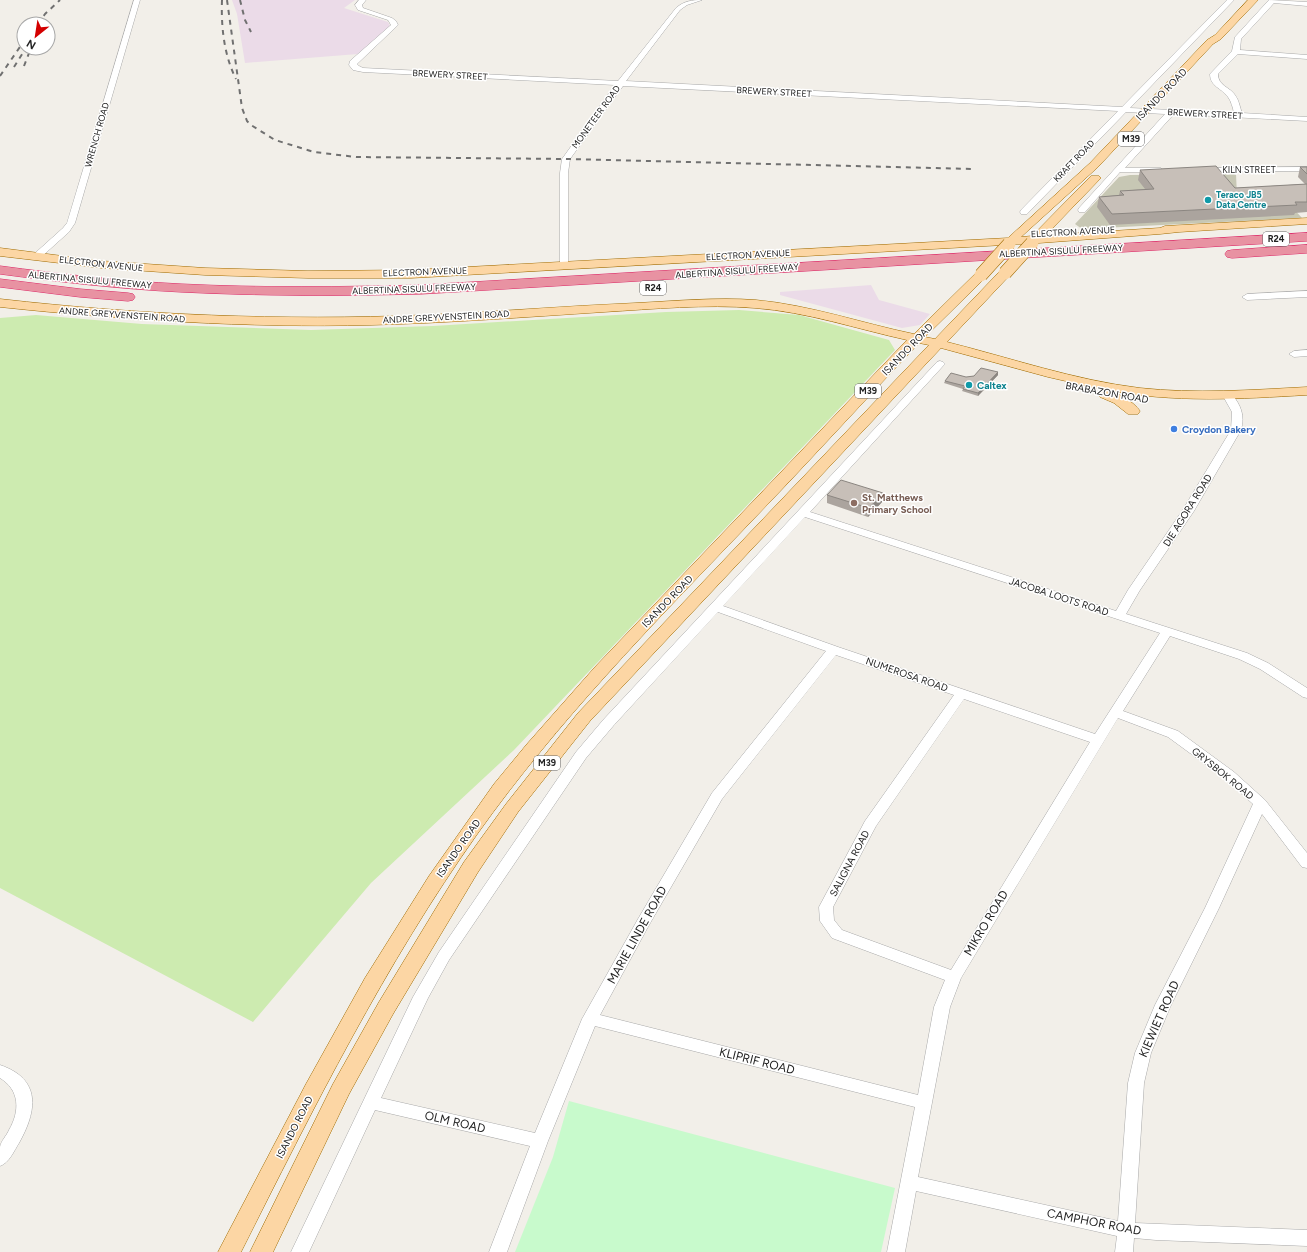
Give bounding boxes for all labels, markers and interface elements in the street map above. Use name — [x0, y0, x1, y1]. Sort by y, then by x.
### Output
north arrow — [16, 16, 56, 56]
text: N — [24, 36, 38, 52]
street label: ISANDO ROAD — [1133, 65, 1190, 123]
street label: BREWERY STREET — [412, 67, 488, 82]
street label: MONETEER ROAD — [569, 83, 622, 150]
street label: BREWERY STREET — [736, 84, 812, 99]
street label: WRENCH ROAD — [82, 101, 111, 169]
street label: BREWERY STREET — [1167, 106, 1243, 121]
road number: M39 — [1118, 132, 1144, 146]
street label: KRAFT ROAD — [1051, 137, 1096, 184]
street label: KILN STREET — [1222, 164, 1276, 175]
place label: Teraco JB5 Data Centre — [1216, 189, 1266, 210]
marker: Teraco JB5 Data Centre — [1203, 195, 1213, 205]
street label: ELECTRON AVENUE — [1030, 224, 1115, 239]
road number: R24 — [1263, 232, 1289, 246]
street label: ALBERTINA SISULU FREEWAY — [999, 242, 1124, 259]
street label: ELECTRON AVENUE — [705, 247, 790, 262]
street label: ELECTRON AVENUE — [58, 254, 144, 273]
street label: ALBERTINA SISULU FREEWAY — [675, 261, 800, 280]
street label: ELECTRON AVENUE — [383, 265, 467, 278]
street label: ALBERTINA SISULU FREEWAY — [28, 269, 153, 290]
street label: ALBERTINA SISULU FREEWAY — [352, 281, 477, 296]
road number: R24 — [640, 281, 666, 295]
street label: ANDRE GREYVENSTEIN ROAD — [59, 305, 186, 324]
street label: ANDRE GREYVENSTEIN ROAD — [382, 308, 509, 325]
street label: ISANDO ROAD — [879, 320, 936, 378]
place label: Caltex — [977, 379, 1007, 392]
street label: BRABAZON ROAD — [1064, 379, 1150, 406]
marker: Caltex — [964, 380, 974, 390]
road number: M39 — [855, 384, 881, 398]
place label: Croydon Bakery — [1182, 423, 1256, 436]
marker: Croydon Bakery — [1169, 424, 1179, 434]
street label: DIE AGORA ROAD — [1160, 472, 1215, 549]
place label: St. Matthews Primary School — [862, 491, 932, 516]
marker: St. Matthews Primary School — [849, 498, 859, 508]
street label: ISANDO ROAD — [639, 572, 696, 630]
street label: JACOBA LOOTS ROAD — [1007, 574, 1111, 619]
street label: NUMEROSA ROAD — [864, 654, 950, 695]
street label: GRYSBOK ROAD — [1189, 744, 1256, 802]
road number: M39 — [534, 756, 560, 770]
street label: ISANDO ROAD — [434, 817, 483, 880]
street label: SALIGNA ROAD — [827, 828, 872, 899]
street label: MARIE LINDE ROAD — [604, 884, 670, 986]
street label: MIKRO ROAD — [961, 888, 1011, 958]
street label: KIEWIET ROAD — [1136, 979, 1182, 1059]
street label: KLIPRIF ROAD — [718, 1045, 796, 1077]
street label: ISANDO ROAD — [273, 1094, 316, 1161]
street label: OLM ROAD — [423, 1108, 487, 1136]
street label: CAMPHOR ROAD — [1046, 1206, 1142, 1238]

